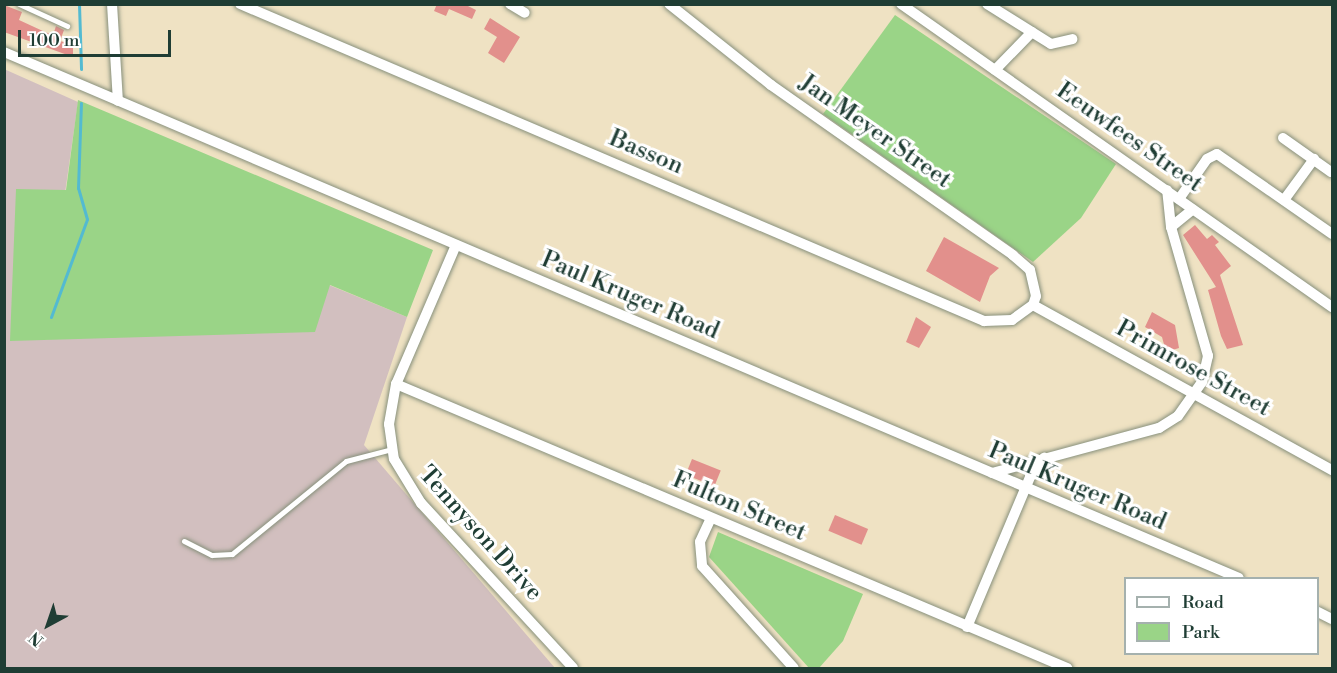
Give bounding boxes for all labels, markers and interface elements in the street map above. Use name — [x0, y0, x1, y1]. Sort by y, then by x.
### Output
scale bar — [21, 18, 174, 56]
text: 100 m — [29, 29, 80, 52]
street label: Jan Meyer Street — [794, 69, 956, 195]
street label: Eeuwfees Street — [1050, 77, 1208, 199]
street label: Basson — [605, 125, 687, 181]
street label: Paul Kruger Road — [537, 246, 723, 346]
street label: Primrose Street — [1111, 315, 1275, 423]
street label: Paul Kruger Road — [984, 437, 1170, 537]
street label: Tennyson Drive — [412, 461, 548, 607]
street label: Fulton Street — [668, 466, 810, 548]
legend — [1124, 577, 1319, 655]
text: Road — [1182, 591, 1224, 614]
north arrow — [18, 595, 78, 655]
text: Park — [1182, 621, 1219, 644]
text: N — [25, 627, 48, 651]

